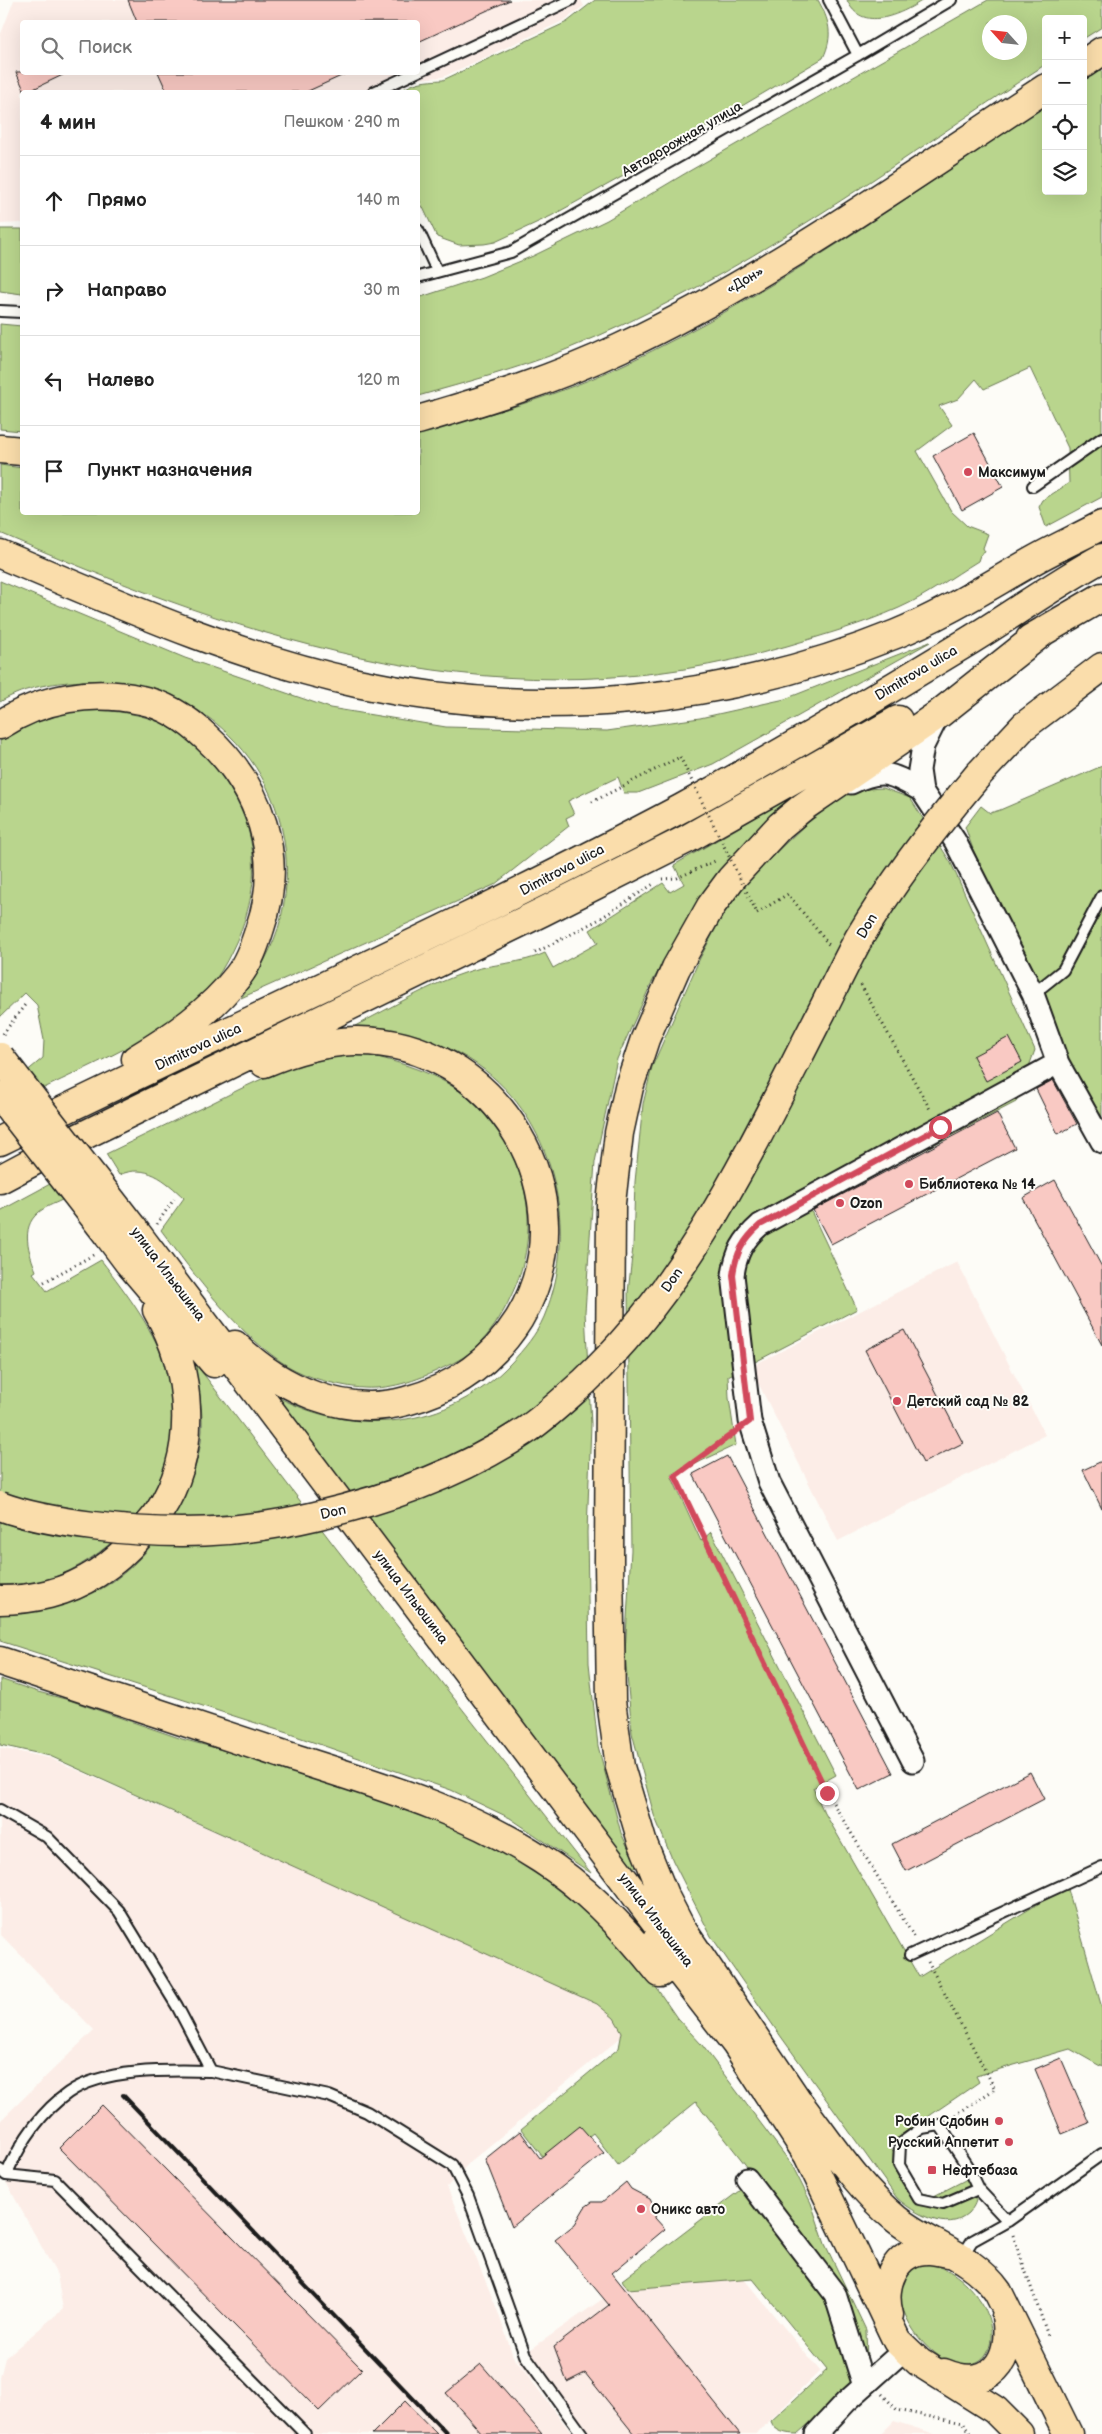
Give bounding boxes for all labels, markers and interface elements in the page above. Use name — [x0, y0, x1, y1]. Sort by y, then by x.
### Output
north arrow — [982, 15, 1027, 60]
map controls — [1042, 15, 1087, 195]
button: + — [1042, 15, 1087, 60]
search box — [20, 20, 420, 75]
icon: search — [38, 34, 66, 62]
text: Поиск — [78, 36, 132, 59]
button: − — [1042, 60, 1087, 105]
street label: Автодорожная улица — [618, 97, 746, 181]
button: locate — [1042, 105, 1087, 150]
text: 4 мин — [40, 110, 96, 135]
text: Пешком · 290 m — [284, 113, 400, 132]
button: layers — [1042, 150, 1087, 195]
icon: ahead — [40, 187, 68, 215]
text: Прямо — [87, 189, 147, 212]
text: 140 m — [357, 191, 400, 210]
street label: «Дон» — [723, 262, 767, 297]
icon: right — [40, 277, 68, 305]
text: Направо — [87, 279, 167, 302]
text: 30 m — [363, 281, 400, 300]
icon: left — [40, 367, 68, 395]
text: Налево — [87, 369, 154, 392]
text: 120 m — [357, 371, 400, 390]
icon: arrive — [40, 457, 68, 485]
text: Пункт назначения — [87, 459, 252, 482]
place label: Максимум — [978, 464, 1046, 481]
marker: Максимум — [962, 466, 974, 478]
street label: Dimitrova ulica — [872, 642, 960, 704]
street label: Dimitrova ulica — [517, 841, 607, 899]
street label: Don — [853, 910, 881, 941]
street label: Dimitrova ulica — [152, 1020, 244, 1074]
route start — [929, 1116, 952, 1139]
place label: Библиотека № 14 — [919, 1176, 1036, 1193]
marker: Библиотека № 14 — [903, 1178, 915, 1190]
place label: Ozon — [850, 1195, 883, 1212]
marker: Ozon — [834, 1197, 846, 1209]
street label: улица Ильюшина — [127, 1224, 209, 1325]
street label: Don — [658, 1264, 686, 1295]
place label: Детский сад № 82 — [907, 1393, 1030, 1410]
marker: Детский сад № 82 — [891, 1395, 903, 1407]
street label: Don — [318, 1501, 348, 1523]
street label: улица Ильюшина — [370, 1547, 452, 1648]
route end — [816, 1782, 839, 1805]
street label: улица Ильюшина — [615, 1870, 697, 1971]
place label: Робин Сдобин — [895, 2113, 989, 2130]
marker: Робин Сдобин — [993, 2115, 1005, 2127]
place label: Русский Аппетит — [888, 2134, 999, 2151]
marker: Русский Аппетит — [1003, 2136, 1015, 2148]
place label: Нефтебаза — [942, 2162, 1019, 2179]
marker: Нефтебаза — [926, 2164, 938, 2176]
place label: Оникс авто — [651, 2201, 726, 2218]
marker: Оникс авто — [635, 2203, 647, 2215]

